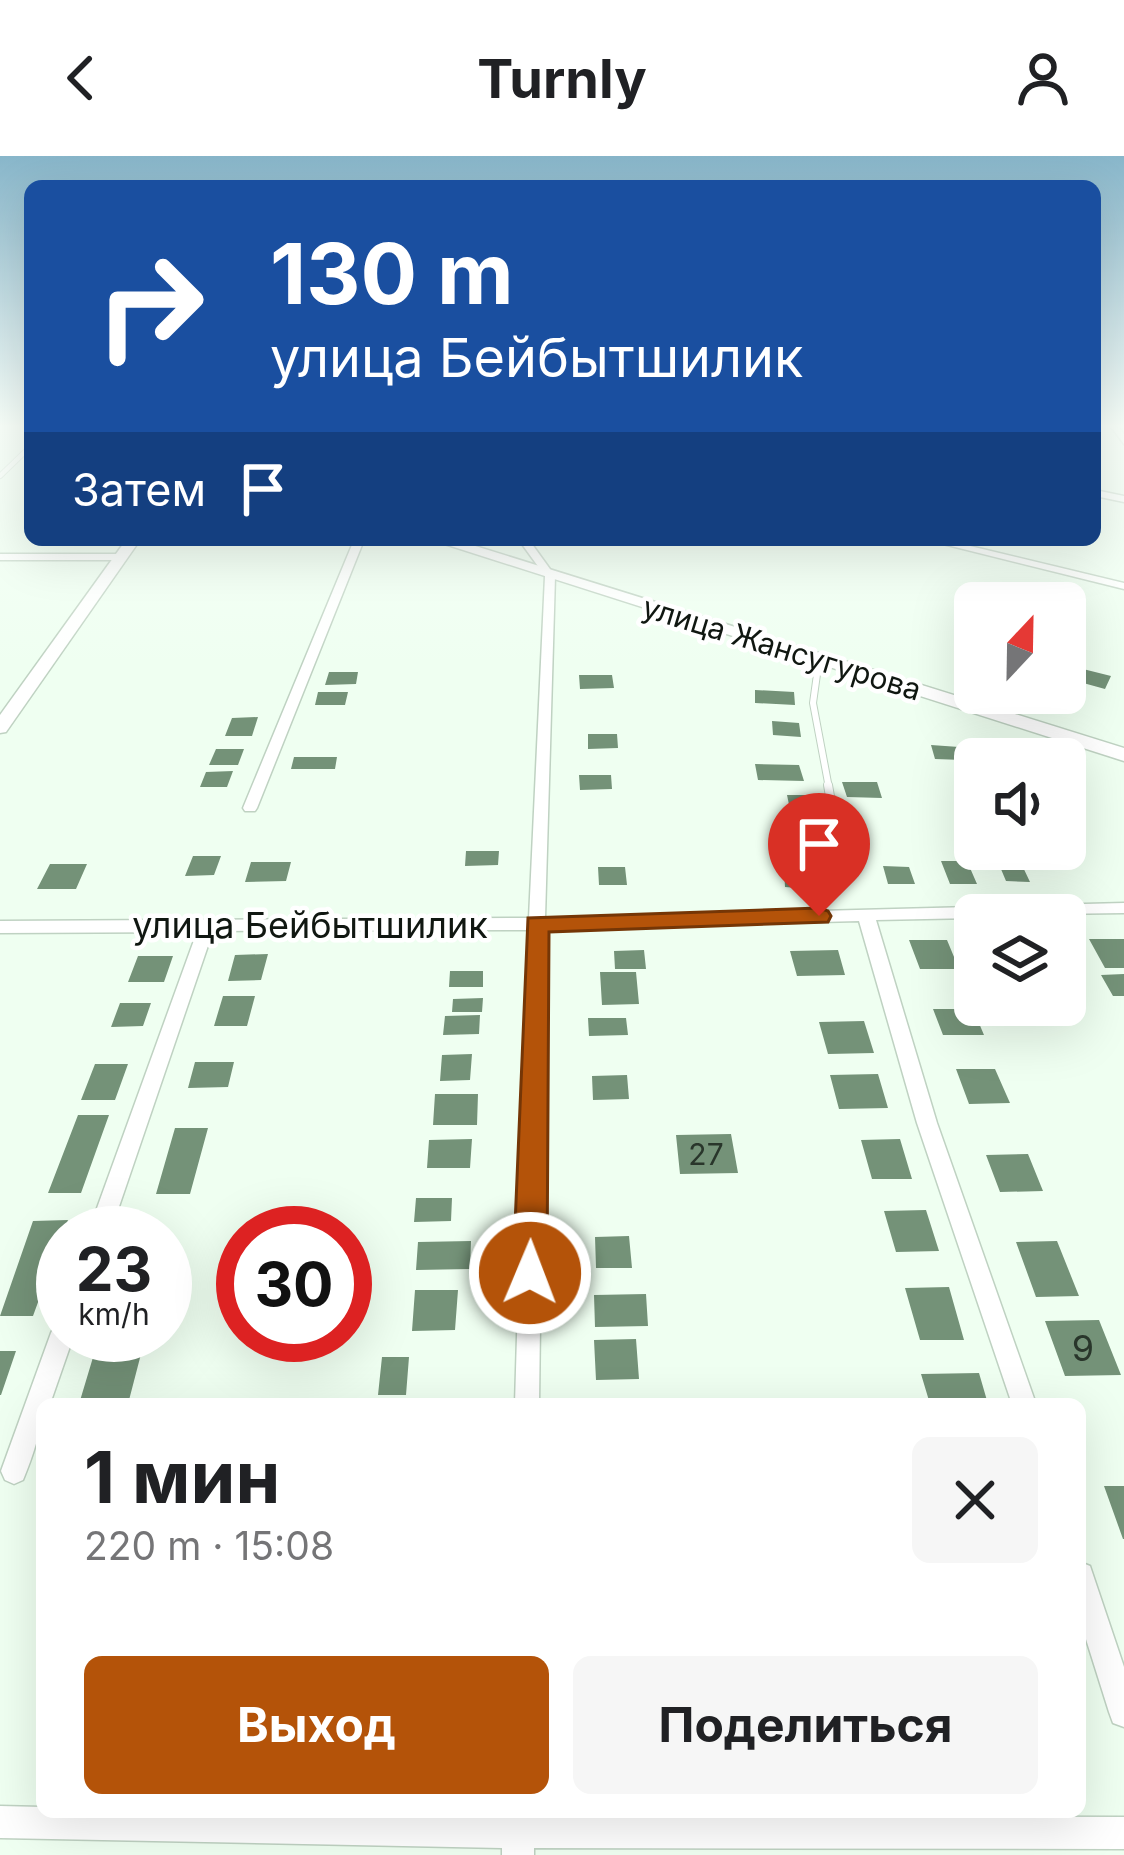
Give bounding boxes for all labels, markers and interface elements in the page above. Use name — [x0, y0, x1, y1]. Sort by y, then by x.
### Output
icon: back — [48, 45, 114, 111]
icon: person — [1010, 45, 1076, 111]
text: Turnly — [477, 46, 647, 111]
text: 130 m — [270, 223, 514, 324]
icon: right — [72, 228, 228, 384]
text: улица Бейбытшилик — [270, 325, 803, 390]
icon: arrive — [230, 456, 296, 522]
text: Затем — [72, 462, 206, 517]
north arrow — [954, 582, 1086, 714]
map controls — [954, 582, 1086, 1026]
street label: улица Жансугурова — [638, 588, 926, 708]
button: sound — [954, 738, 1086, 870]
pin — [768, 793, 870, 916]
icon: arrive — [786, 811, 852, 877]
button: layers — [954, 894, 1086, 1026]
street label: улица Бейбытшилик — [132, 903, 488, 947]
house number: 27 — [688, 1136, 724, 1172]
speed limit sign: 30 — [216, 1206, 372, 1362]
position arrow — [467, 1210, 593, 1336]
text: 23 — [76, 1233, 152, 1305]
text: km/h — [78, 1296, 150, 1332]
house number: 9 — [1072, 1326, 1094, 1370]
text: 1 мин — [84, 1433, 280, 1520]
button: close — [912, 1437, 1038, 1563]
text: 220 m · 15:08 — [84, 1522, 334, 1569]
button: Выход — [84, 1656, 549, 1794]
button: Поделиться — [573, 1656, 1038, 1794]

